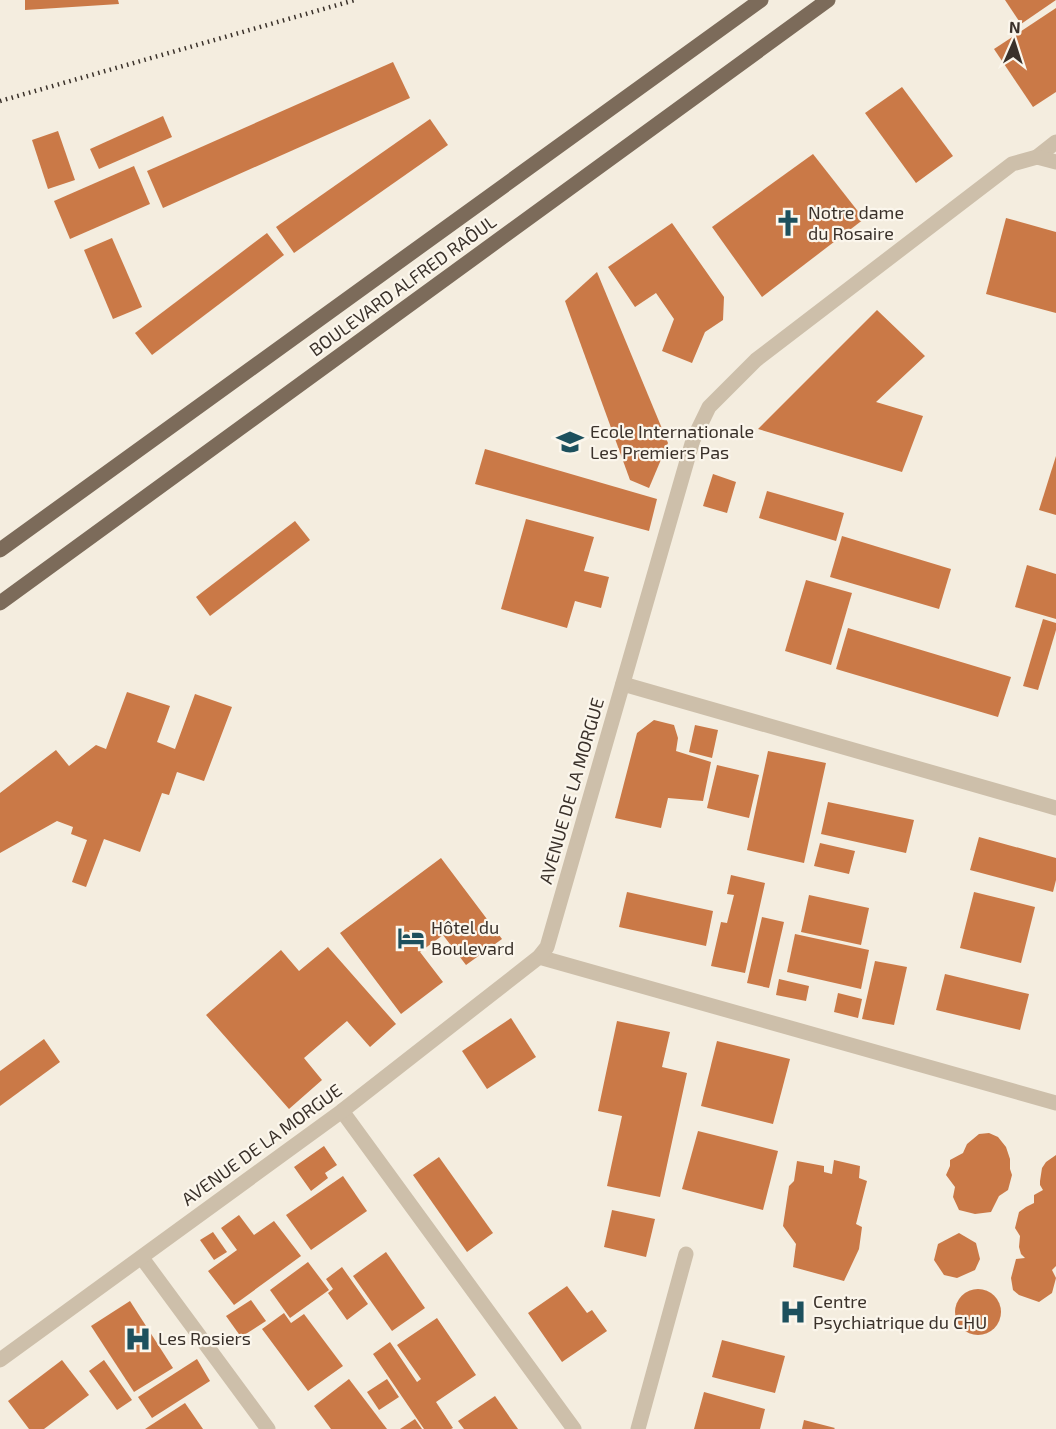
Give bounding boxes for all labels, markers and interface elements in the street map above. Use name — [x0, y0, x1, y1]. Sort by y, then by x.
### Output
north arrow — [984, 12, 1044, 72]
text: N — [1009, 17, 1021, 36]
place label: Notre dame du Rosaire — [808, 201, 904, 244]
church icon: Notre dame du Rosaire — [773, 208, 803, 238]
street label: BOULEVARD ALFRED RAÔUL — [305, 210, 500, 360]
place label: Ecole Internationale Les Premiers Pas — [590, 420, 754, 463]
school or university icon: Ecole Internationale Les Premiers Pas — [555, 427, 585, 457]
street label: AVENUE DE LA MORGUE — [534, 695, 608, 886]
place label: Hôtel du Boulevard — [431, 916, 514, 959]
hotel icon: Hôtel du Boulevard — [396, 923, 426, 953]
street label: AVENUE DE LA MORGUE — [177, 1079, 346, 1210]
place label: Centre Psychiatrique du CHU — [813, 1290, 987, 1333]
hospital icon: Centre Psychiatrique du CHU — [778, 1297, 808, 1327]
hospital icon: Les Rosiers — [123, 1324, 153, 1354]
place label: Les Rosiers — [158, 1327, 251, 1349]

